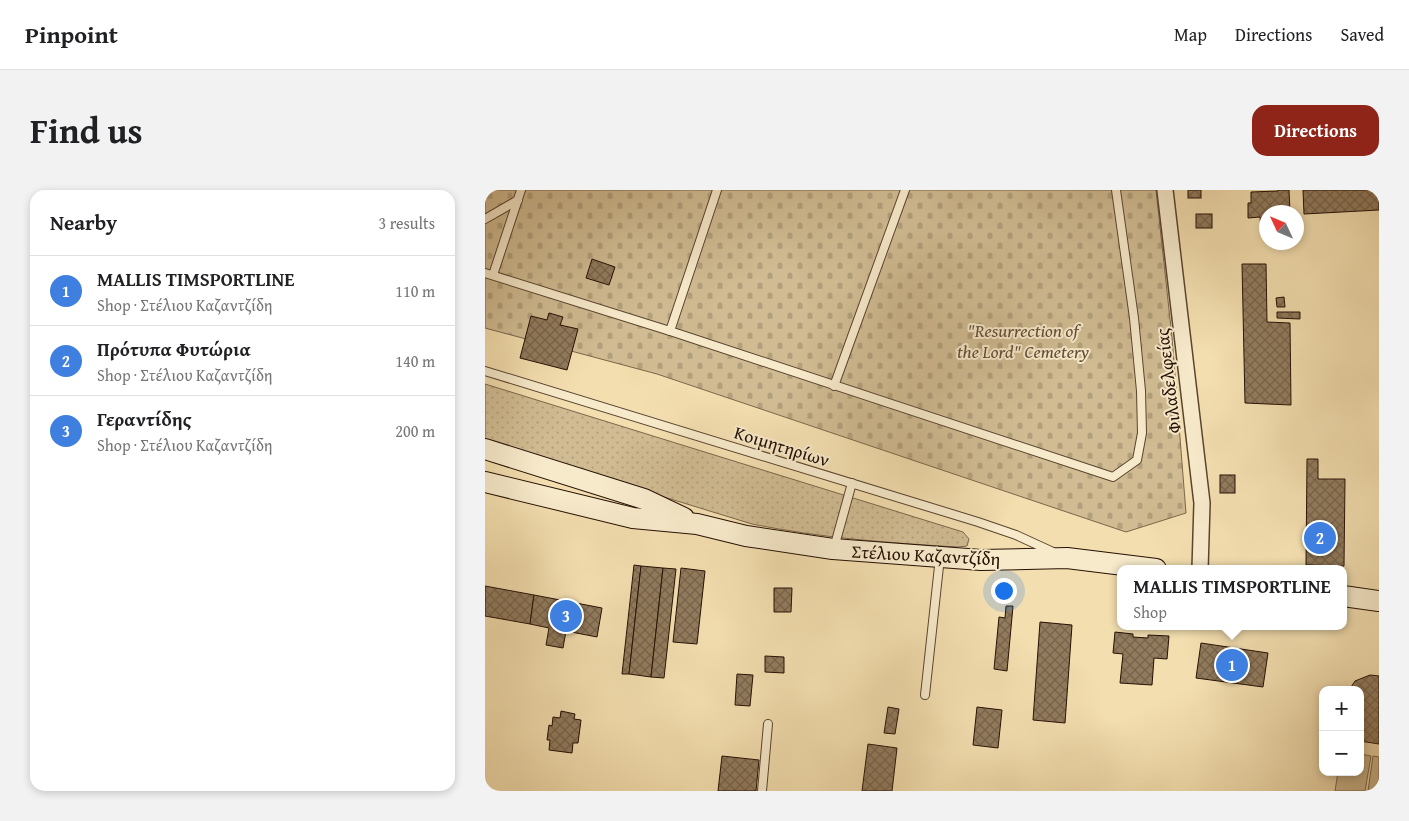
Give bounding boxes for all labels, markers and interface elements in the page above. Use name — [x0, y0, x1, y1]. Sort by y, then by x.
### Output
text: Pinpoint — [25, 17, 118, 52]
text: Map — [1174, 21, 1207, 48]
text: Directions — [1235, 21, 1312, 48]
text: Saved — [1340, 21, 1384, 48]
text: Find us — [30, 105, 143, 156]
button: Directions — [1252, 105, 1379, 156]
north arrow — [1259, 205, 1304, 250]
text: Nearby — [50, 207, 117, 238]
text: 3 results — [378, 211, 435, 235]
text: MALLIS TIMSPORTLINE — [97, 265, 294, 293]
text: 1 — [62, 279, 70, 303]
text: 110 m — [395, 279, 435, 303]
text: Shop · Στέλιου Καζαντζίδη — [97, 293, 273, 317]
park label: "Resurrection of the Lord" Cemetery — [957, 317, 1090, 365]
street label: Φιλαδελφείας — [1148, 327, 1188, 435]
text: Πρότυπα Φυτώρια — [97, 335, 251, 363]
text: 2 — [62, 349, 70, 373]
text: 140 m — [395, 349, 435, 373]
text: Shop · Στέλιου Καζαντζίδη — [97, 363, 273, 387]
text: Γεραντίδης — [97, 405, 192, 433]
text: 3 — [62, 419, 70, 443]
text: 200 m — [395, 419, 435, 443]
street label: Κοιμητηρίων — [731, 419, 833, 473]
text: Shop · Στέλιου Καζαντζίδη — [97, 433, 273, 457]
pin: 2 — [1304, 519, 1336, 557]
street label: Στέλιου Καζαντζίδη — [851, 538, 1001, 572]
popup — [1117, 565, 1347, 630]
text: MALLIS TIMSPORTLINE — [1133, 572, 1331, 600]
your location — [991, 578, 1017, 604]
pin: 3 — [550, 597, 582, 635]
text: Shop — [1133, 600, 1167, 624]
pin: 1 — [1216, 646, 1248, 684]
map controls — [1319, 686, 1364, 776]
button: + — [1319, 686, 1364, 731]
button: − — [1319, 731, 1364, 776]

